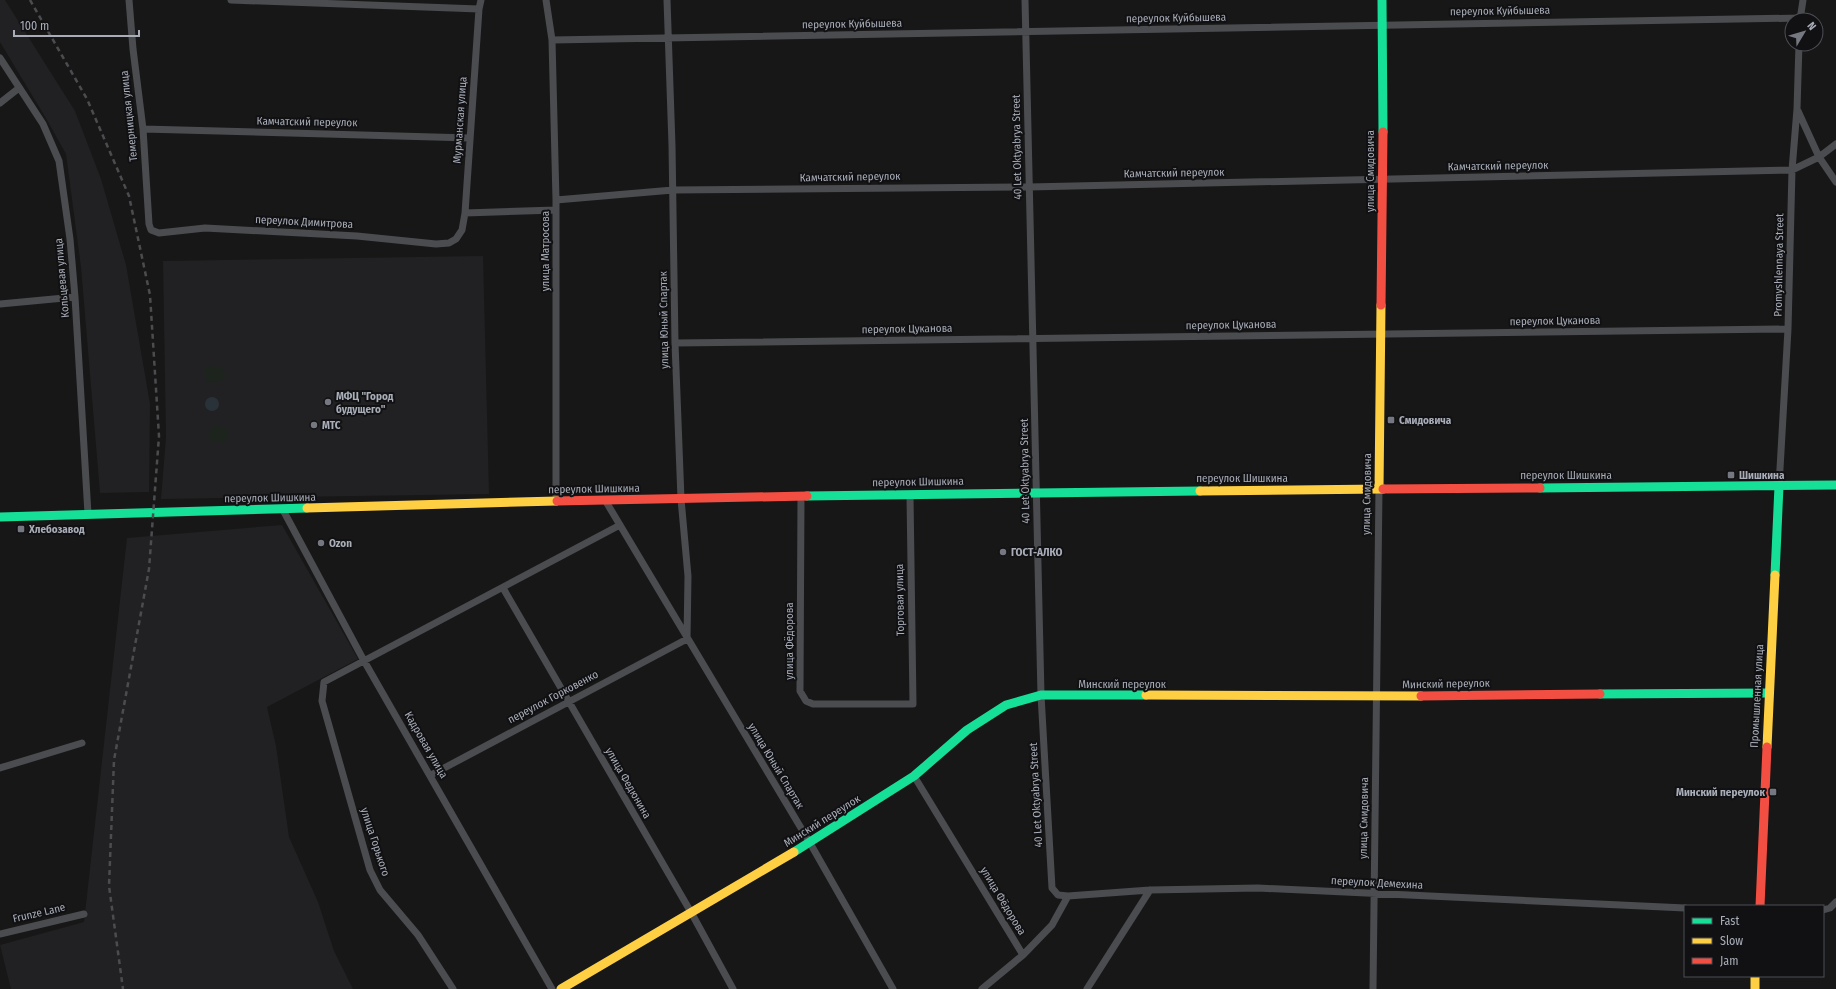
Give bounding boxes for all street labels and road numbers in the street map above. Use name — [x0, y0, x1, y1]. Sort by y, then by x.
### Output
street label: переулок Куйбышева — [1450, 4, 1550, 18]
street label: переулок Куйбышева — [1126, 11, 1226, 25]
street label: переулок Куйбышева — [802, 17, 902, 31]
street label: Темерницкая улица — [118, 70, 140, 162]
street label: Мурманская улица — [450, 76, 470, 164]
street label: 40 Let Oktyabrya Street — [1010, 94, 1024, 200]
street label: Камчатский переулок — [257, 115, 358, 129]
street label: улица Смидовича — [1364, 130, 1377, 212]
street label: Камчатский переулок — [1448, 159, 1549, 173]
street label: Камчатский переулок — [1124, 166, 1225, 180]
street label: Камчатский переулок — [800, 170, 901, 184]
street label: улица Матросова — [539, 211, 552, 291]
street label: переулок Димитрова — [255, 213, 353, 231]
street label: Promyshlennaya Street — [1772, 213, 1786, 317]
street label: Кольцевая улица — [52, 238, 72, 318]
street label: улица Юный Спартак — [657, 270, 671, 369]
street label: переулок Цуканова — [1510, 314, 1600, 328]
street label: переулок Цуканова — [1186, 318, 1276, 332]
street label: переулок Цуканова — [862, 322, 952, 336]
street label: 40 Let Oktyabrya Street — [1018, 418, 1032, 524]
street label: улица Смидовича — [1360, 453, 1374, 535]
street label: переулок Шишкина — [1520, 469, 1612, 482]
street label: переулок Шишкина — [1196, 472, 1288, 485]
street label: переулок Шишкина — [872, 475, 964, 489]
street label: переулок Шишкина — [548, 482, 640, 496]
street label: переулок Шишкина — [224, 491, 316, 505]
street label: Торговая улица — [893, 564, 907, 636]
street label: улица Фёдорова — [783, 602, 796, 680]
street label: Промышленная улица — [1748, 644, 1766, 748]
street label: переулок Горковенко — [506, 668, 601, 726]
street label: Минский переулок — [1402, 677, 1491, 691]
street label: Минский переулок — [1078, 678, 1167, 691]
street label: Кадровая улица — [402, 709, 450, 781]
street label: улица Юный Спартак — [745, 721, 807, 812]
street label: 40 Let Oktyabrya Street — [1027, 742, 1045, 848]
street label: улица Федюнина — [602, 745, 654, 821]
street label: улица Смидовича — [1357, 777, 1371, 859]
street label: Минский переулок — [781, 792, 863, 850]
street label: улица Горького — [358, 806, 392, 878]
street label: улица Фёдорова — [978, 865, 1028, 937]
street label: переулок Демехина — [1331, 874, 1423, 892]
street label: Frunze Lane — [11, 901, 67, 925]

